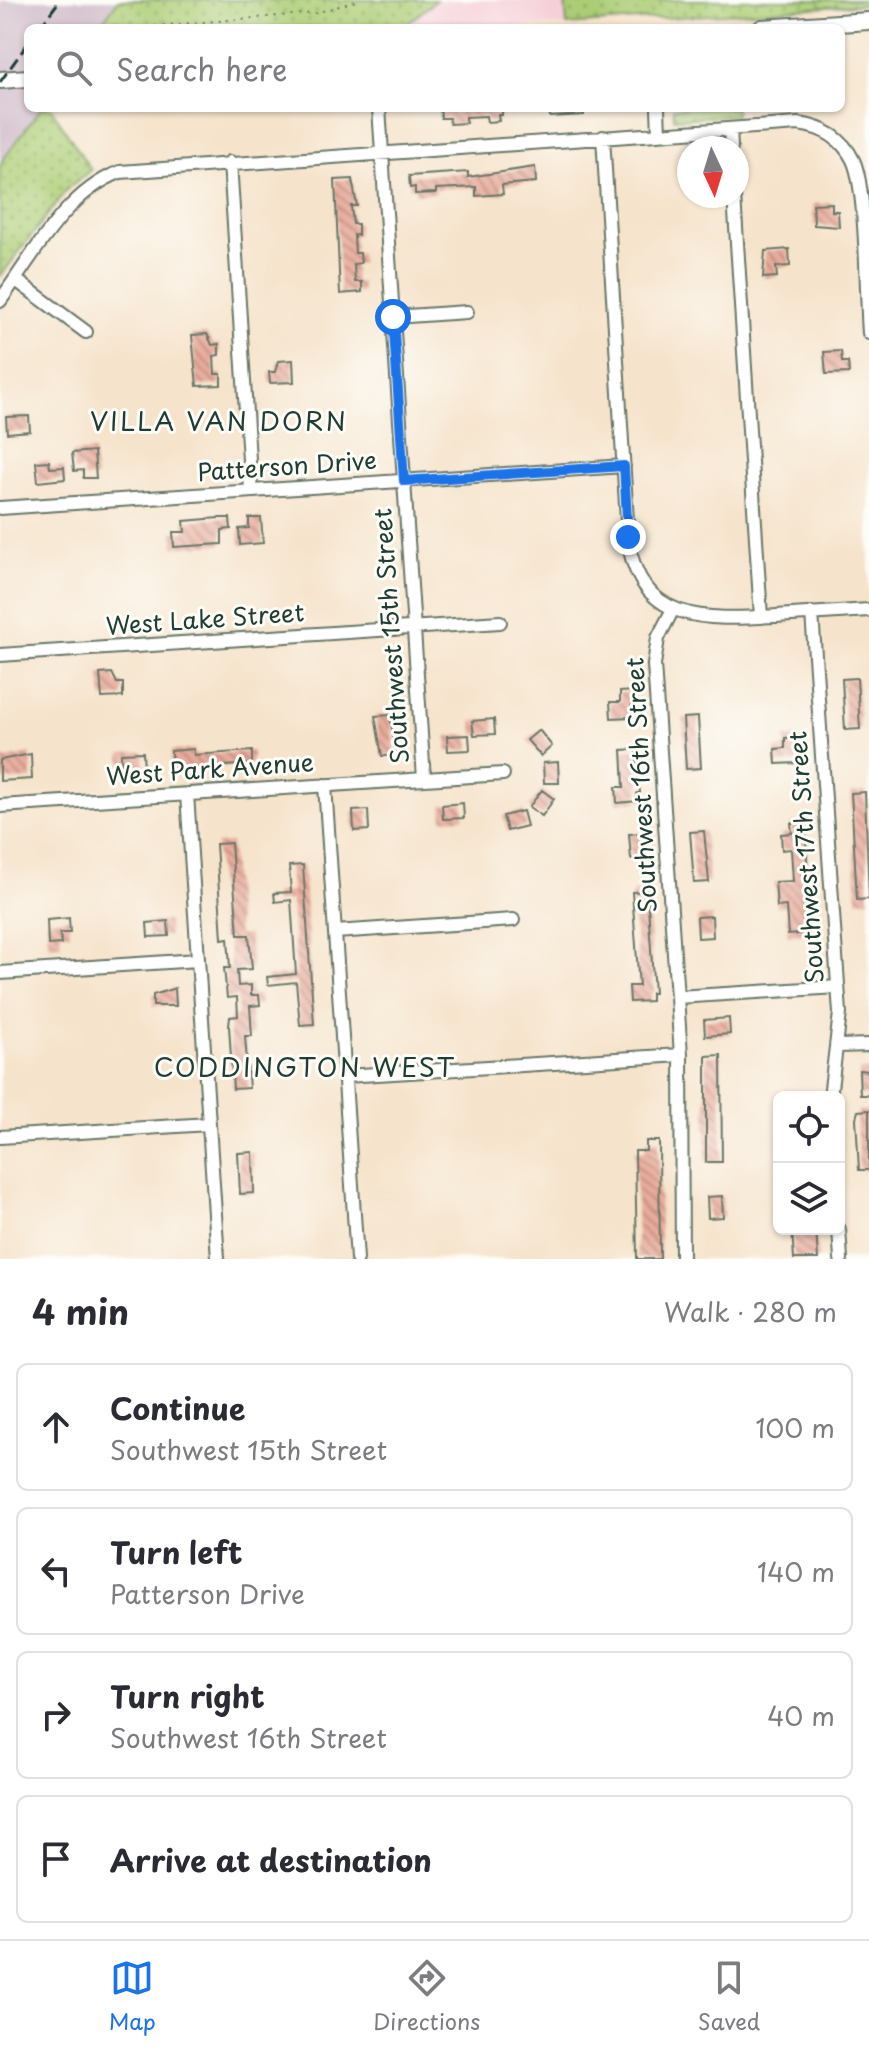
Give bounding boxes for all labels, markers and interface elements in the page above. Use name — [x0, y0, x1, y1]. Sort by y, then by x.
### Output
search box — [24, 24, 845, 112]
icon: search — [52, 46, 96, 90]
text: Search here — [116, 46, 288, 91]
north arrow — [677, 136, 749, 208]
route start — [375, 299, 411, 335]
district label: VILLA VAN DORN — [90, 401, 348, 440]
street label: Patterson Drive — [196, 441, 378, 489]
street label: Southwest 15th Street — [363, 507, 417, 765]
route end — [610, 519, 646, 555]
street label: West Lake Street — [104, 593, 305, 643]
street label: Southwest 16th Street — [615, 656, 665, 914]
street label: Southwest 17th Street — [778, 730, 832, 984]
street label: West Park Avenue — [105, 743, 315, 793]
district label: CODDINGTON WEST — [154, 1047, 456, 1086]
map controls — [773, 1091, 845, 1235]
button: locate — [773, 1091, 845, 1163]
button: layers — [773, 1163, 845, 1235]
text: 4 min — [32, 1285, 129, 1337]
text: Walk · 280 m — [664, 1292, 837, 1331]
text: Continue — [110, 1385, 245, 1430]
icon: ahead — [34, 1405, 78, 1449]
text: 100 m — [755, 1408, 835, 1447]
text: Southwest 15th Street — [110, 1430, 387, 1469]
text: Turn left — [110, 1529, 242, 1574]
icon: left — [34, 1549, 78, 1593]
text: 140 m — [757, 1552, 835, 1591]
text: Patterson Drive — [110, 1574, 305, 1613]
text: Turn right — [110, 1673, 265, 1718]
icon: right — [34, 1693, 78, 1737]
text: 40 m — [767, 1696, 835, 1735]
text: Southwest 16th Street — [110, 1718, 387, 1757]
icon: arrive — [34, 1837, 78, 1881]
text: Arrive at destination — [110, 1837, 432, 1882]
tab: Map — [109, 1956, 156, 2037]
tab: Directions — [373, 1956, 480, 2037]
tab: Saved — [698, 1956, 760, 2037]

